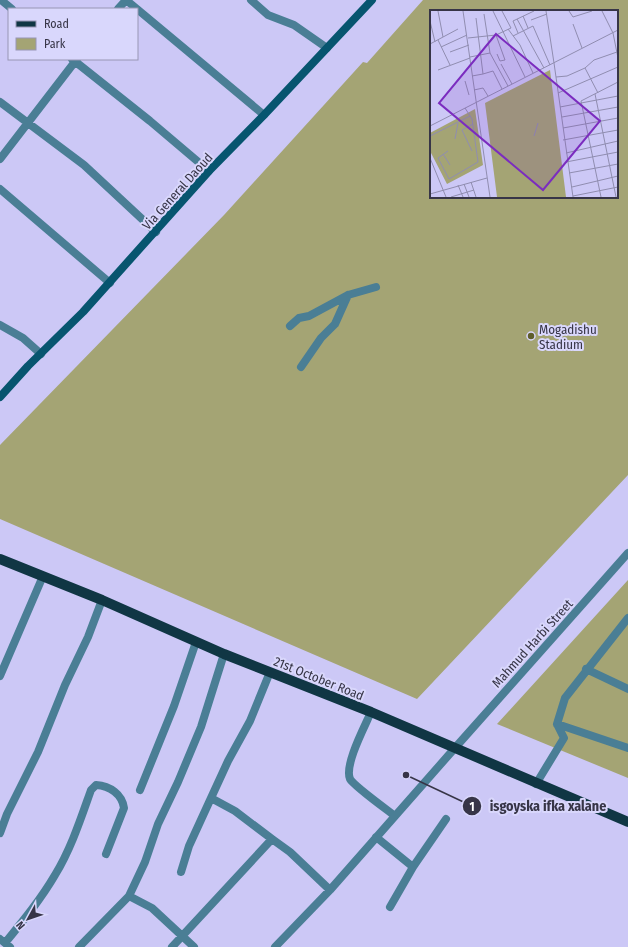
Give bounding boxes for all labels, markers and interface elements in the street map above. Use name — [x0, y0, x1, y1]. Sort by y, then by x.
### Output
legend — [8, 8, 138, 60]
inset map — [430, 10, 618, 198]
text: Road — [44, 17, 69, 31]
text: Park — [44, 37, 66, 51]
street label: Via General Daoud — [139, 150, 216, 233]
place label: Mogadishu Stadium — [539, 322, 597, 352]
marker: Mogadishu Stadium — [526, 331, 536, 341]
street label: Mahmud Harbi Street — [489, 596, 576, 690]
street label: 21st October Road — [272, 654, 366, 703]
callout: isgoyska ifka xalane — [462, 793, 614, 819]
text: isgoyska ifka xalane — [490, 798, 606, 815]
text: 1 — [469, 800, 475, 814]
north arrow — [8, 899, 48, 939]
text: N — [14, 918, 28, 932]

